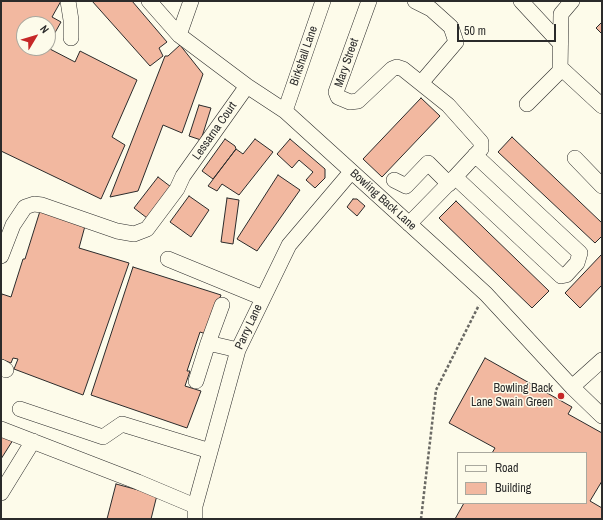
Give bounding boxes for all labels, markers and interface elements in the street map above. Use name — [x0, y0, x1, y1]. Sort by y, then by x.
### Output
north arrow — [16, 16, 56, 56]
scale bar — [459, 16, 558, 42]
text: N — [37, 22, 52, 36]
text: 50 m — [464, 23, 486, 39]
street label: Birkshall Lane — [287, 24, 321, 88]
street label: Mary Street — [332, 37, 362, 89]
street label: Lessarna Court — [190, 99, 240, 163]
street label: Bowling Back Lane — [347, 166, 419, 234]
street label: Parry Lane — [232, 302, 266, 352]
place label: Bowling Back Lane Swain Green — [471, 382, 553, 410]
marker: Bowling Back Lane Swain Green — [556, 391, 566, 401]
legend — [457, 452, 587, 504]
text: Road — [495, 460, 519, 476]
text: Building — [495, 480, 531, 496]

